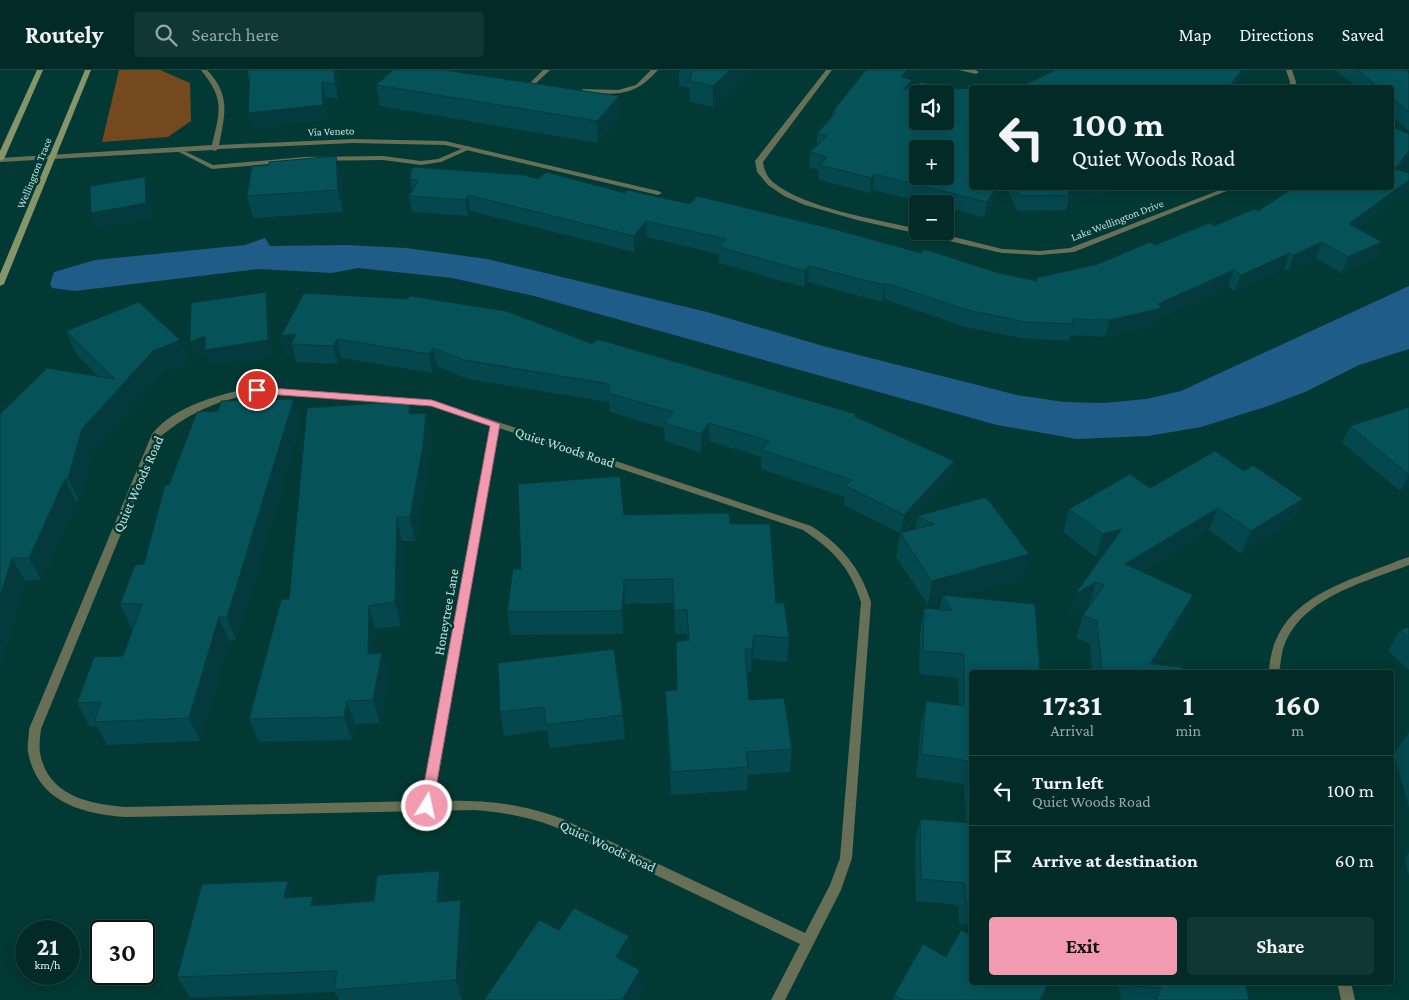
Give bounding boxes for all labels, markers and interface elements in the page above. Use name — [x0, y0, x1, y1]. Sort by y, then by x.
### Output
search box — [134, 12, 484, 57]
text: Routely — [25, 21, 104, 48]
icon: search — [152, 21, 180, 49]
text: Search here — [192, 24, 279, 45]
text: Map — [1179, 25, 1211, 45]
text: Directions — [1239, 25, 1314, 45]
text: Saved — [1342, 25, 1384, 45]
map controls — [909, 85, 954, 240]
button: sound — [909, 85, 954, 130]
icon: left — [989, 105, 1054, 170]
text: 100 m — [1072, 105, 1164, 144]
street label: Via Veneto — [308, 124, 355, 138]
street label: Wellington Trace — [14, 136, 55, 211]
button: + — [909, 140, 954, 185]
text: Quiet Woods Road — [1072, 146, 1235, 171]
button: − — [909, 195, 954, 240]
street label: Lake Wellington Drive — [1069, 197, 1165, 244]
pin — [236, 369, 278, 411]
icon: arrive — [243, 376, 271, 404]
street label: Quiet Woods Road — [513, 423, 617, 471]
street label: Quiet Woods Road — [110, 433, 167, 535]
street label: Honeytree Lane — [431, 567, 461, 657]
text: 17:31 — [1043, 688, 1102, 721]
text: 1 — [1183, 688, 1194, 721]
text: 160 — [1275, 688, 1320, 721]
text: Arrival — [1050, 722, 1094, 739]
text: min — [1175, 722, 1201, 739]
text: m — [1291, 722, 1304, 739]
text: Turn left — [1032, 772, 1104, 793]
icon: left — [989, 777, 1017, 805]
position arrow — [400, 779, 452, 831]
text: 100 m — [1327, 780, 1374, 801]
text: Quiet Woods Road — [1032, 793, 1151, 810]
street label: Quiet Woods Road — [558, 817, 659, 875]
icon: arrive — [989, 847, 1017, 875]
text: Arrive at destination — [1032, 850, 1198, 871]
text: 60 m — [1335, 850, 1374, 871]
button: Exit — [989, 917, 1177, 975]
button: Share — [1187, 917, 1374, 975]
speed limit sign: 30 — [90, 920, 155, 985]
text: 21 — [36, 933, 59, 960]
text: km/h — [35, 958, 60, 972]

